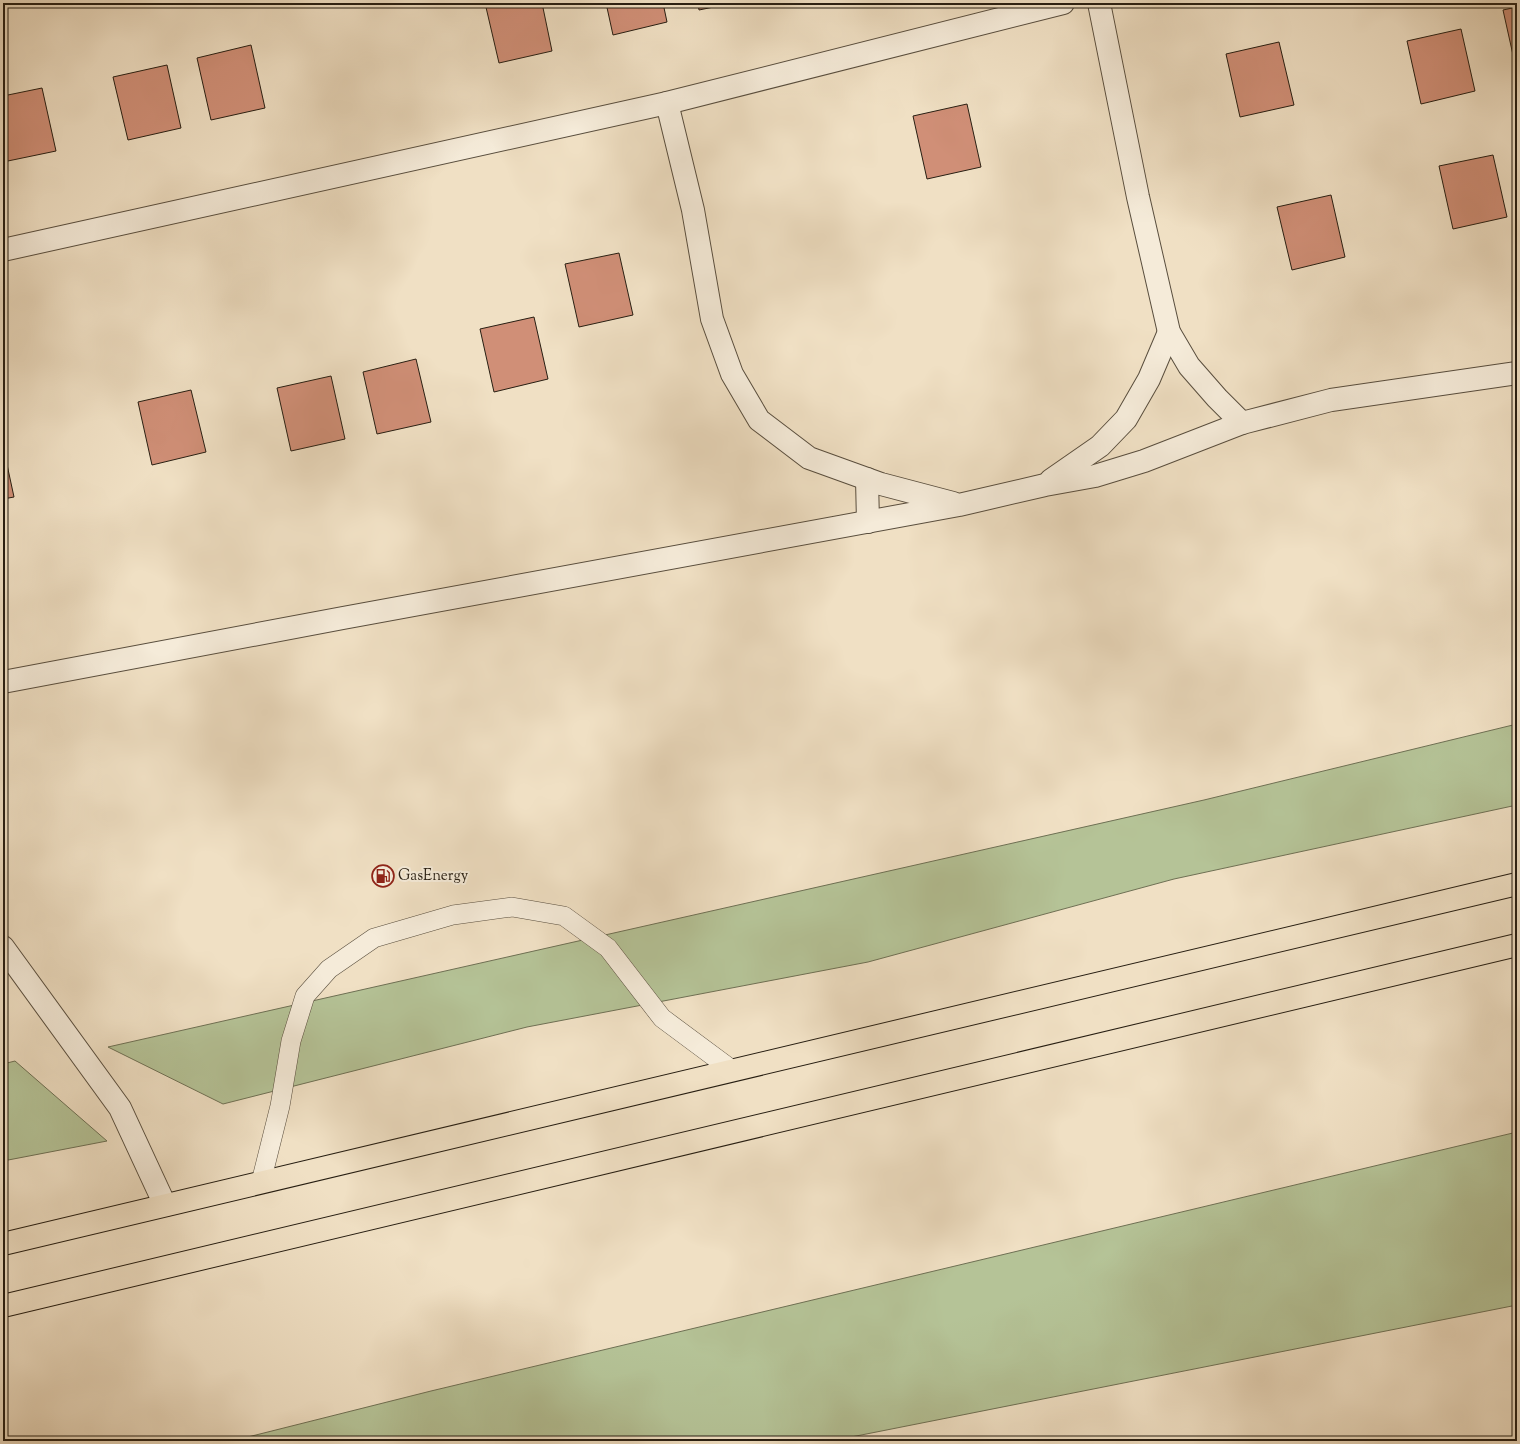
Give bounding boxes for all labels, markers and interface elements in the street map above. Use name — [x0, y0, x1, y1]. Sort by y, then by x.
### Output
fuel station icon: GasEnergy — [370, 863, 396, 889]
place label: GasEnergy — [398, 866, 469, 887]

